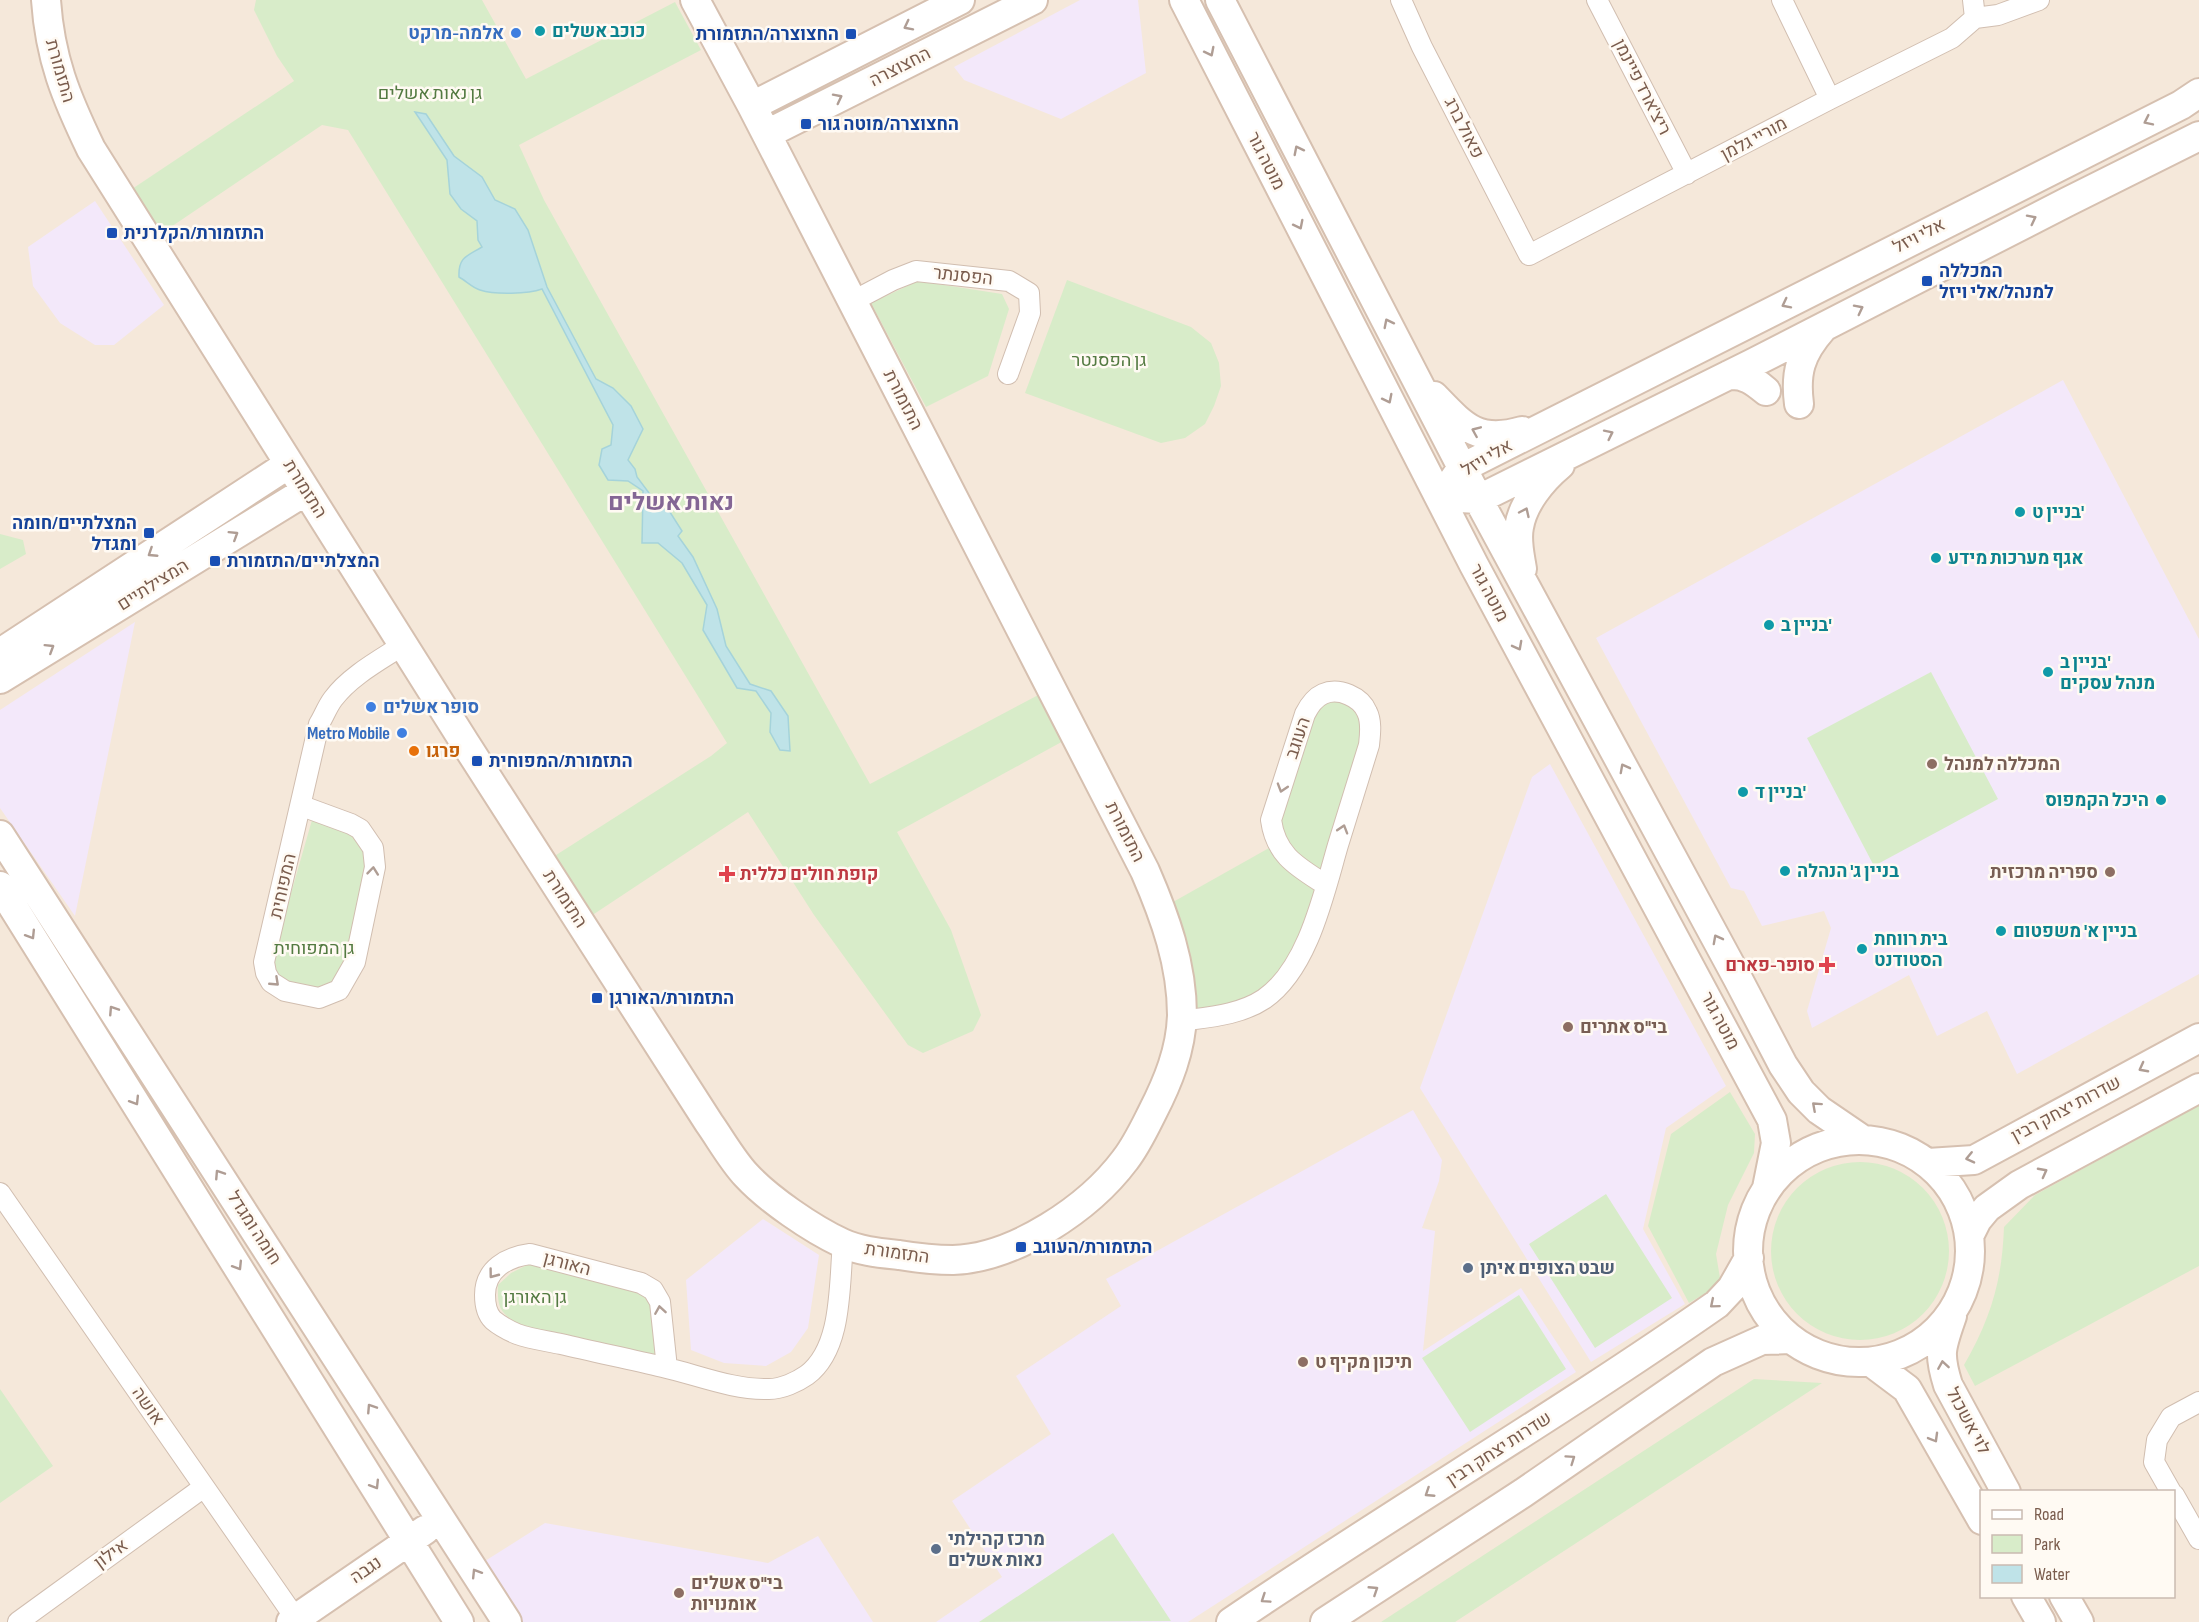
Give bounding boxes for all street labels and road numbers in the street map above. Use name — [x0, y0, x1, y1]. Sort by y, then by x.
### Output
street label: ריצ'ארד פיינמן — [1609, 36, 1675, 138]
street label: התזמורת — [41, 37, 79, 105]
street label: החצוצרה — [866, 43, 934, 91]
street label: פאול ברג — [1440, 94, 1488, 162]
street label: מוריי גלמן — [1717, 113, 1791, 165]
street label: מוטה גור — [1242, 128, 1290, 194]
street label: אלי ויזל — [1890, 214, 1948, 258]
street label: הפסנתר — [932, 262, 994, 290]
street label: התזמורת — [879, 366, 927, 434]
street label: אלי ויזל — [1458, 435, 1516, 481]
street label: התזמורת — [279, 456, 331, 522]
street label: המצילתיים — [113, 555, 193, 615]
street label: מוטה גור — [1465, 561, 1513, 625]
street label: העוגב — [1281, 714, 1315, 762]
street label: התזמורת — [1101, 798, 1149, 866]
street label: המפוחית — [265, 851, 301, 921]
street label: התזמורת — [538, 866, 592, 932]
street label: מוטה גור — [1696, 989, 1744, 1053]
street label: שדרות יצחק רבין — [2008, 1071, 2124, 1147]
street label: חומה ומגדל — [222, 1187, 286, 1269]
street label: התזמורת — [863, 1238, 931, 1268]
street label: האורגן — [541, 1248, 593, 1280]
street label: אושה — [127, 1383, 169, 1429]
street label: לוי אשכול — [1942, 1384, 1994, 1458]
street label: שדרות יצחק רבין — [1443, 1407, 1555, 1491]
street label: אילון — [90, 1535, 132, 1573]
street label: נגבה — [346, 1552, 386, 1588]

